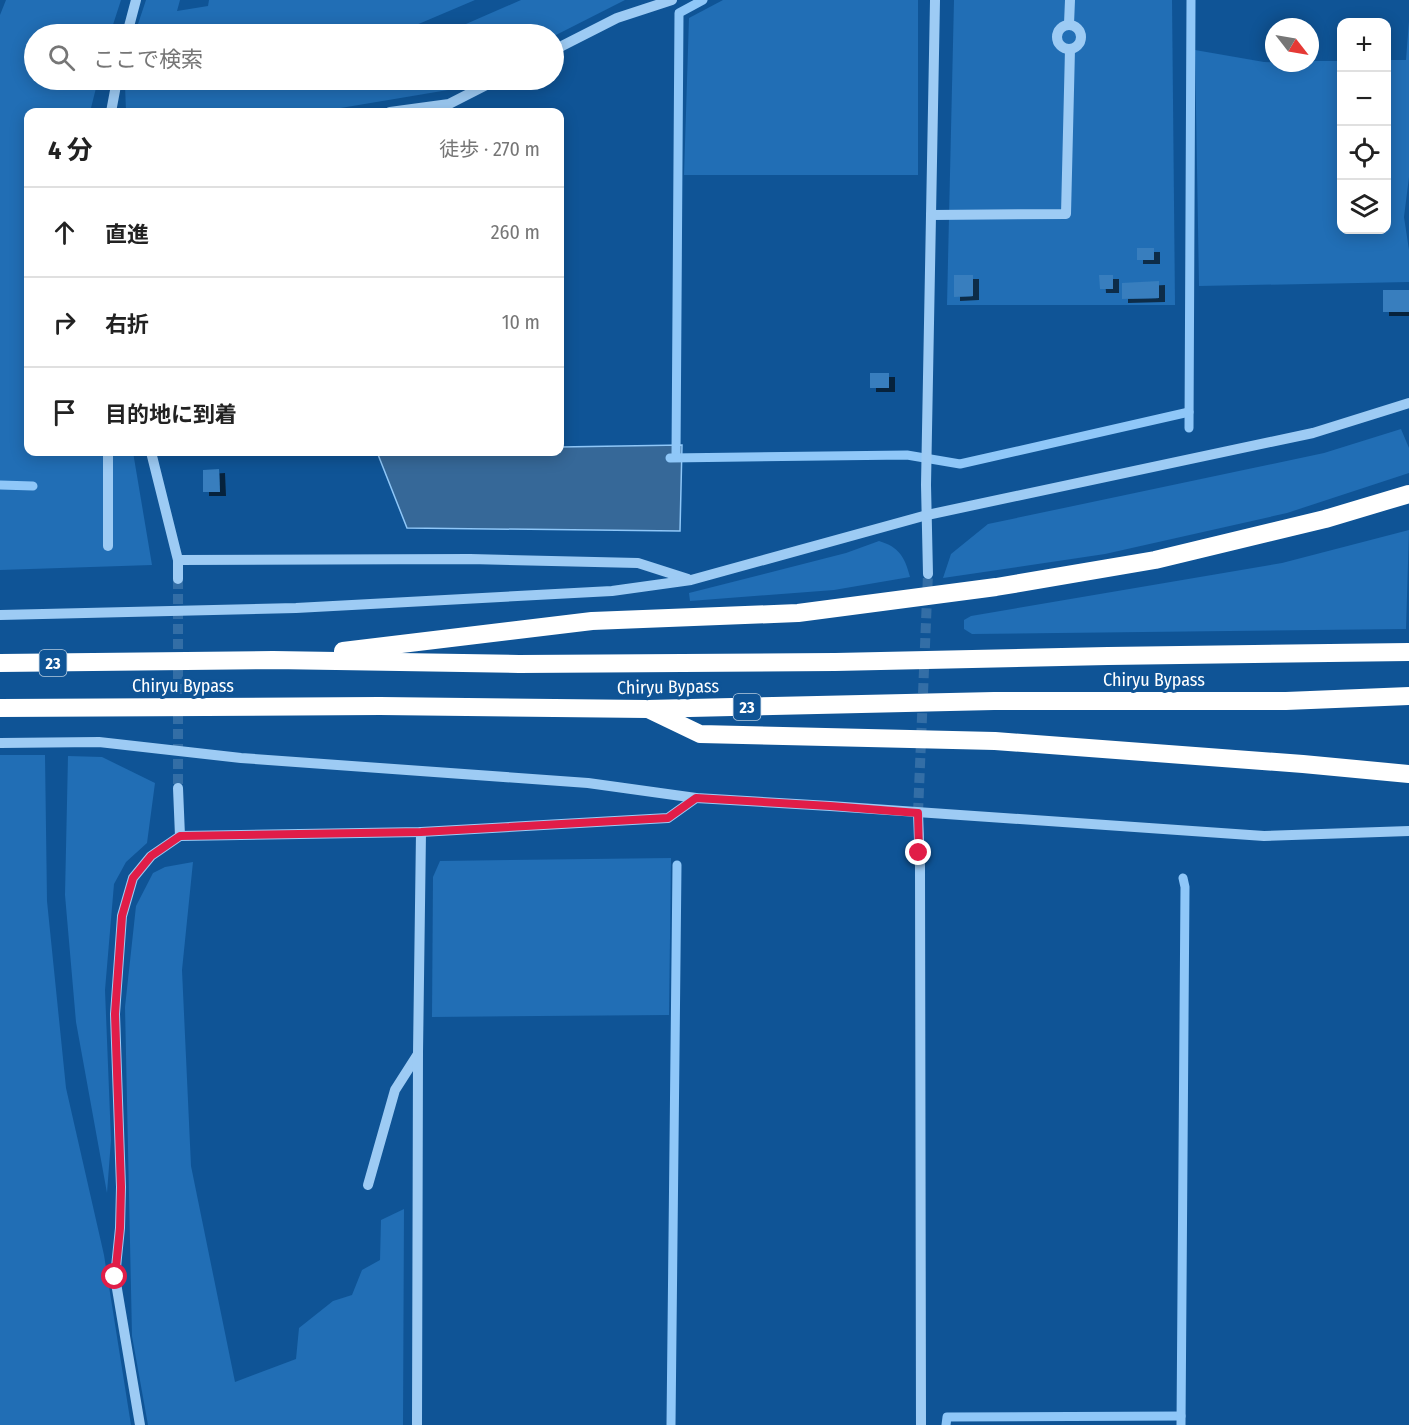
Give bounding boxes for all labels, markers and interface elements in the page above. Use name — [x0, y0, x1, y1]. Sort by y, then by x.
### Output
north arrow — [1265, 18, 1319, 72]
map controls — [1337, 18, 1391, 234]
button: + — [1337, 18, 1391, 72]
search box — [24, 24, 564, 90]
icon: search — [45, 41, 78, 74]
text: ここで検索 — [93, 46, 203, 73]
button: − — [1337, 72, 1391, 126]
button: locate — [1337, 126, 1391, 180]
text: 4 分 — [48, 135, 93, 166]
text: 徒歩 · 270 m — [439, 137, 540, 161]
button: layers — [1337, 180, 1391, 234]
icon: ahead — [48, 216, 81, 249]
text: 260 m — [491, 220, 540, 244]
text: 直進 — [105, 221, 149, 248]
icon: right — [48, 306, 81, 339]
text: 10 m — [502, 310, 540, 334]
text: 右折 — [105, 311, 149, 338]
icon: arrive — [48, 396, 81, 429]
text: 目的地に到着 — [105, 401, 237, 428]
road number: 23 — [40, 650, 66, 676]
street label: Chiryu Bypass — [1103, 669, 1205, 691]
street label: Chiryu Bypass — [132, 675, 234, 697]
street label: Chiryu Bypass — [617, 675, 720, 699]
road number: 23 — [734, 694, 760, 720]
route end — [905, 839, 931, 865]
route start — [101, 1263, 127, 1289]

